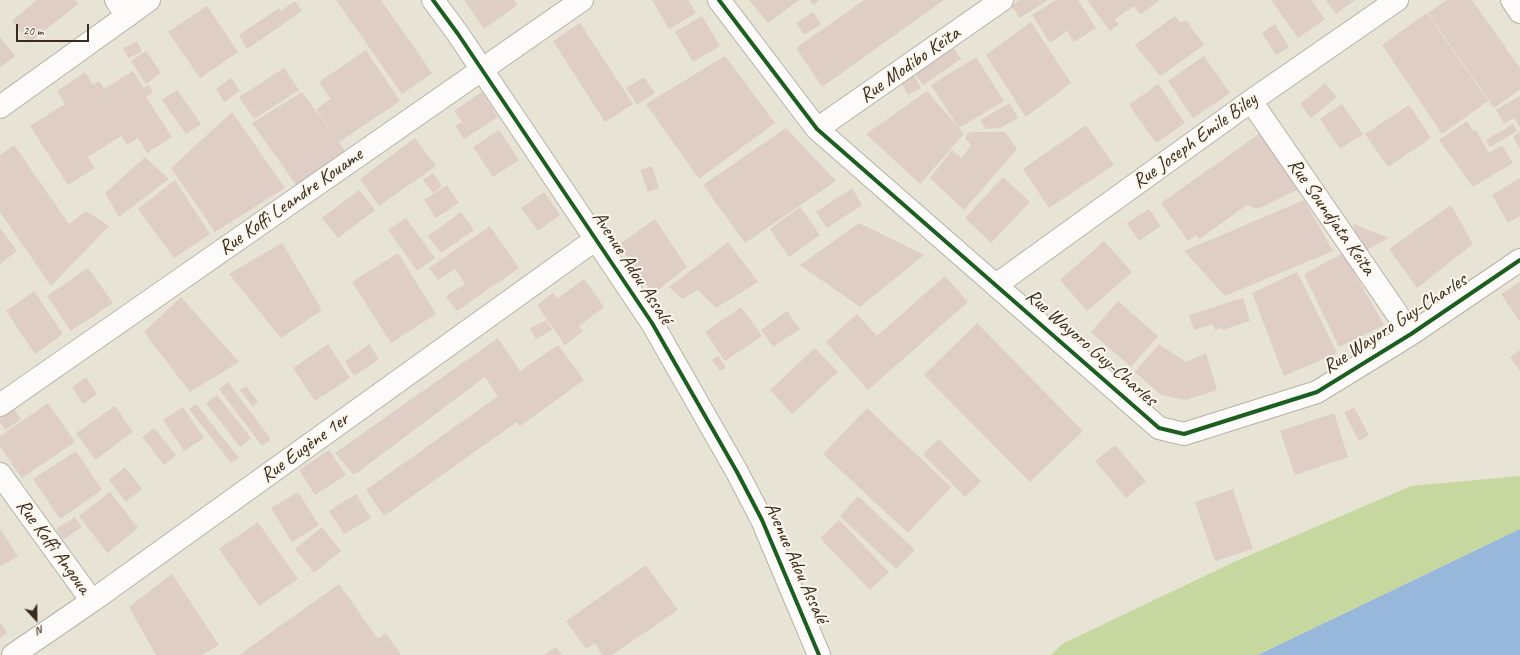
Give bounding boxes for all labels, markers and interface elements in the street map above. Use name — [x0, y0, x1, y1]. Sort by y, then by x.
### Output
scale bar — [18, 16, 91, 42]
street label: Rue Modibo Keïta — [855, 22, 965, 108]
text: 20 m — [23, 23, 43, 39]
street label: Rue Joseph Emile Biley — [1128, 88, 1262, 194]
street label: Rue Koffi Leandre Kouame — [214, 143, 368, 261]
street label: Rue Soundjata Keïta — [1282, 154, 1380, 280]
street label: Avenue Adou Assalé — [587, 207, 677, 329]
street label: Rue Wayoro Guy-Charles — [1319, 269, 1471, 379]
street label: Rue Wayoro Guy-Charles — [1020, 284, 1162, 412]
street label: Rue Eugène 1er — [256, 408, 354, 488]
street label: Rue Koffi Angoua — [11, 495, 95, 599]
street label: Avenue Adou Assalé — [759, 499, 833, 627]
north arrow — [16, 599, 56, 639]
text: N — [35, 622, 46, 638]

